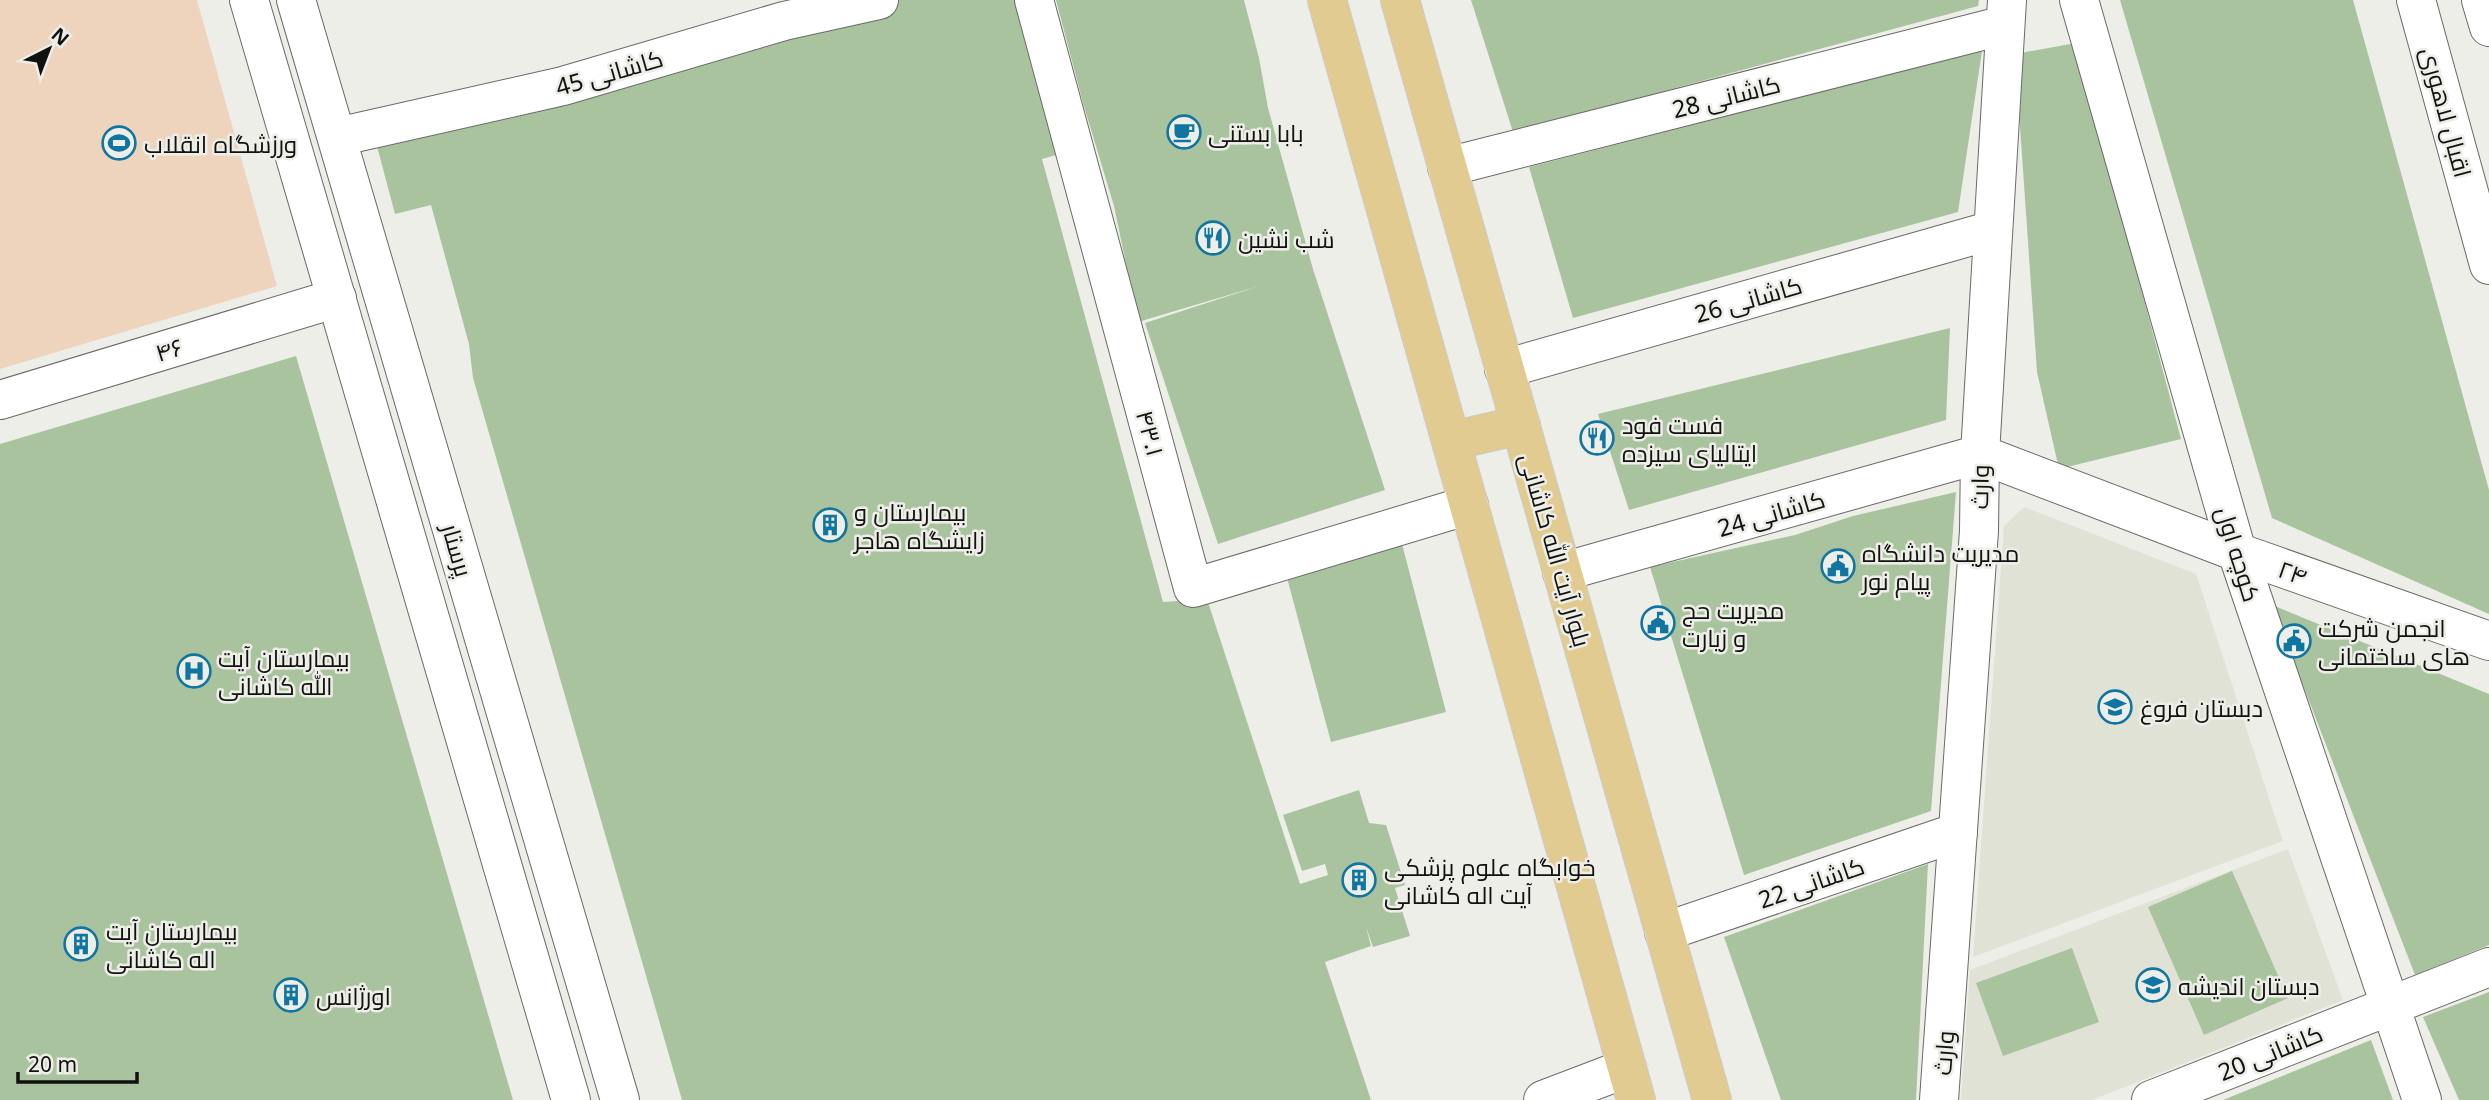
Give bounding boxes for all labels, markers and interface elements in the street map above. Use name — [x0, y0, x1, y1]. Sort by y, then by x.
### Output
north arrow — [14, 14, 84, 84]
text: N — [46, 22, 75, 51]
street label: کاشانی 45 — [551, 41, 667, 103]
street label: اقبال لاهوری — [2414, 43, 2480, 181]
street label: کاشانی 28 — [1668, 67, 1784, 125]
cafe icon: بابا بستنی — [1165, 113, 1203, 151]
place label: بابا بستنی — [1208, 116, 1304, 149]
sports icon: ورزشگاه انقلاب — [100, 124, 138, 162]
place label: ورزشگاه انقلاب — [144, 127, 297, 160]
restaurant icon: شب نشین — [1194, 219, 1232, 257]
place label: شب نشین — [1238, 222, 1335, 255]
street label: کاشانی 26 — [1690, 268, 1806, 330]
street label: ۴۶ — [151, 329, 187, 369]
street label: ۴۳.۱ — [1129, 407, 1173, 459]
place label: فست فود ایتالیای سیزده — [1622, 408, 1757, 469]
restaurant icon: فست فود ایتالیای سیزده — [1578, 419, 1616, 457]
street label: بلوار آیت الله کاشانی — [1513, 449, 1599, 651]
street label: وارث — [1962, 464, 1996, 510]
street label: کاشانی 24 — [1713, 482, 1829, 544]
place label: بیمارستان و زایشگاه هاجر — [852, 495, 985, 556]
street label: کوچه اول — [2208, 502, 2269, 606]
building icon: بیمارستان و زایشگاه هاجر — [811, 506, 849, 544]
street label: پرستار — [433, 518, 481, 581]
place label: مدیریت دانشگاه پیام نور — [1860, 536, 2019, 598]
public building icon: مدیریت دانشگاه پیام نور — [1819, 547, 1857, 585]
street label: ۲۴ — [2274, 552, 2312, 592]
place label: مدیریت حج و زیارت — [1682, 593, 1785, 654]
public building icon: مدیریت حج و زیارت — [1639, 604, 1677, 642]
place label: انجمن شرکت های ساختمانی — [2318, 611, 2470, 672]
public building icon: انجمن شرکت های ساختمانی — [2275, 622, 2313, 660]
place label: بیمارستان آیت الله کاشانی — [218, 641, 350, 702]
hospital icon: بیمارستان آیت الله کاشانی — [175, 652, 213, 690]
school or university icon: دبستان فروغ — [2096, 688, 2134, 726]
place label: دبستان فروغ — [2140, 691, 2263, 725]
street label: کاشانی 22 — [1753, 848, 1869, 916]
place label: خوابگاه علوم پزشکی آیت اله کاشانی — [1384, 850, 1596, 911]
building icon: خوابگاه علوم پزشکی آیت اله کاشانی — [1340, 861, 1378, 899]
place label: بیمارستان آیت اله کاشانی — [106, 914, 238, 975]
building icon: بیمارستان آیت اله کاشانی — [62, 925, 100, 963]
school or university icon: دبستان اندیشه — [2134, 966, 2172, 1004]
place label: دبستان اندیشه — [2178, 969, 2320, 1002]
building icon: اورژانس — [272, 976, 310, 1014]
place label: اورژانس — [316, 979, 391, 1012]
street label: کاشانی 20 — [2213, 1016, 2327, 1088]
street label: وارث — [1925, 1029, 1961, 1077]
scale bar — [18, 1040, 136, 1084]
text: 20 m — [28, 1050, 77, 1078]

